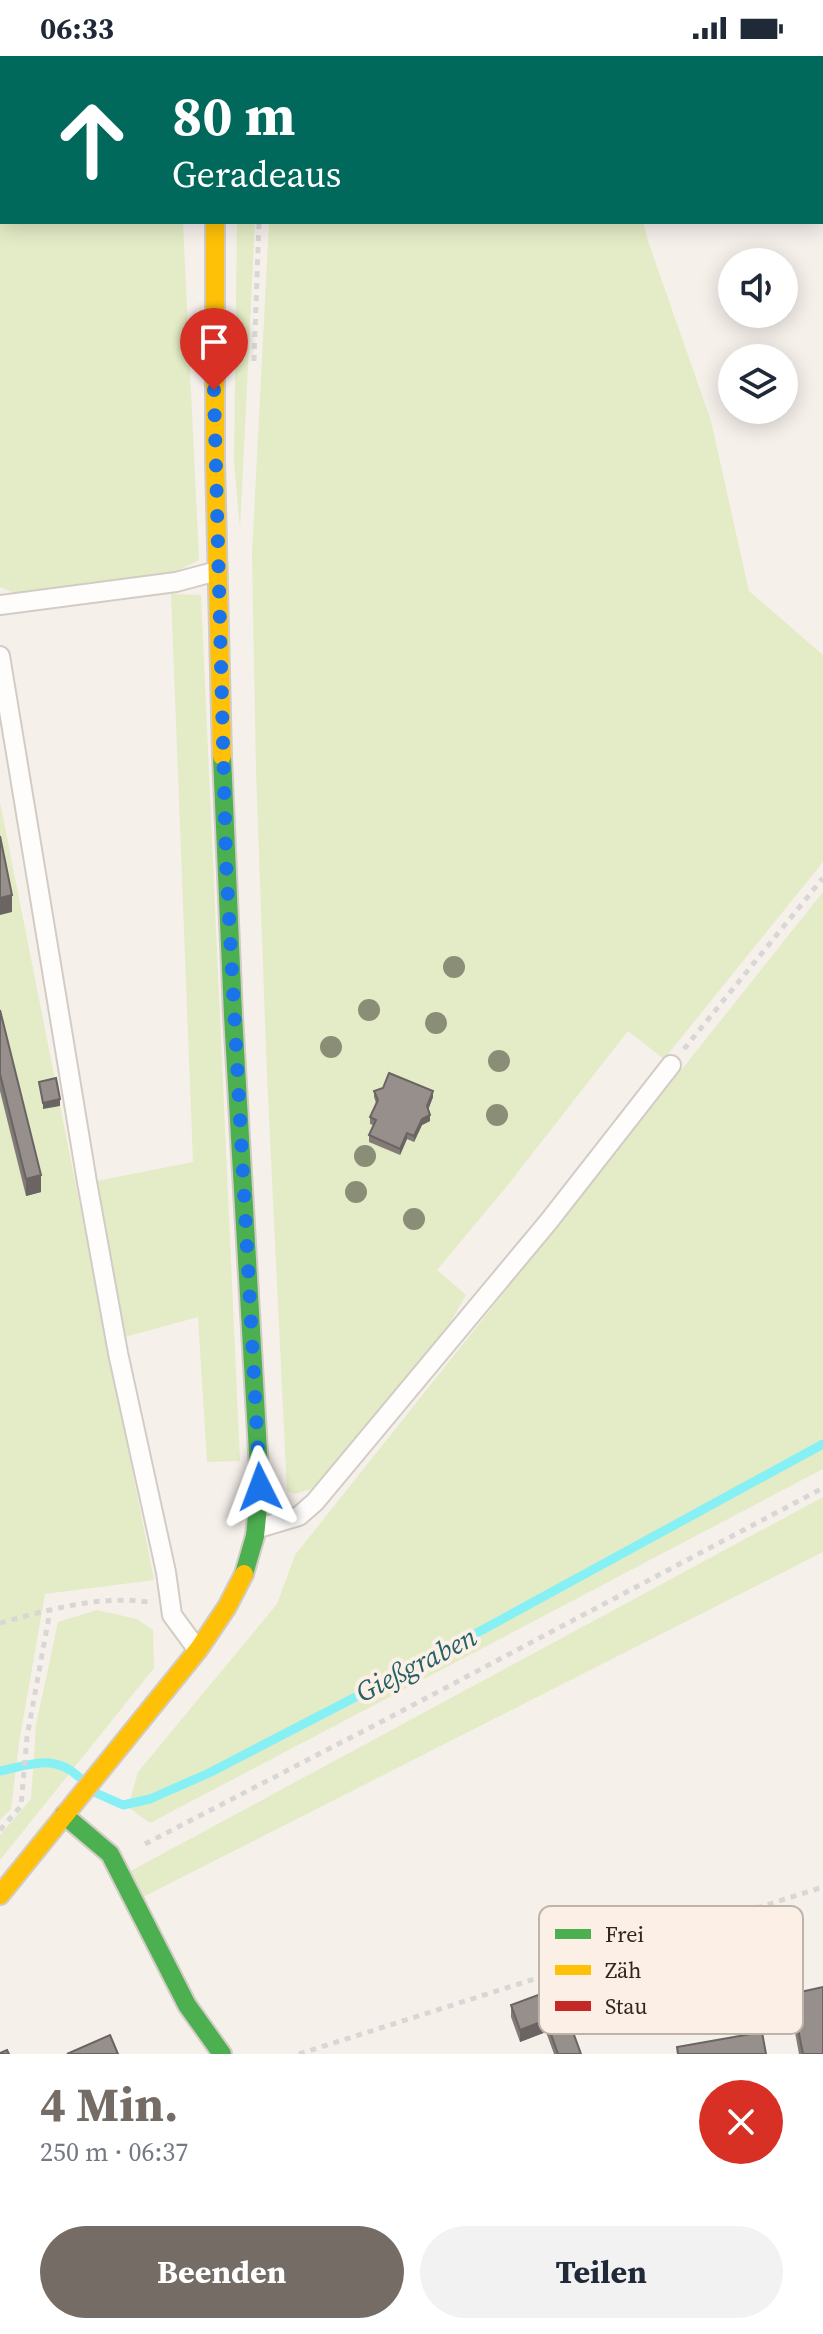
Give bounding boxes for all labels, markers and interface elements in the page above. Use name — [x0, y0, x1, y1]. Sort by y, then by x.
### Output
text: 06:33 — [40, 8, 114, 49]
text: 80 m — [172, 77, 295, 154]
icon: ahead — [40, 88, 144, 192]
text: Geradeaus — [172, 150, 341, 199]
map controls — [718, 248, 798, 424]
button: sound — [718, 248, 798, 328]
pin — [180, 308, 248, 390]
icon: arrive — [192, 320, 236, 364]
button: layers — [718, 344, 798, 424]
position arrow — [218, 1445, 302, 1529]
water label: Gießgraben — [349, 1617, 483, 1711]
legend — [539, 1906, 803, 2034]
text: Frei — [605, 1919, 644, 1949]
text: Zäh — [605, 1955, 642, 1985]
text: Stau — [605, 1991, 647, 2021]
text: 4 Min. — [40, 2071, 178, 2137]
button: close — [699, 2080, 783, 2164]
text: 250 m · 06:37 — [40, 2134, 188, 2170]
button: Beenden — [40, 2226, 404, 2318]
button: Teilen — [420, 2226, 783, 2318]

